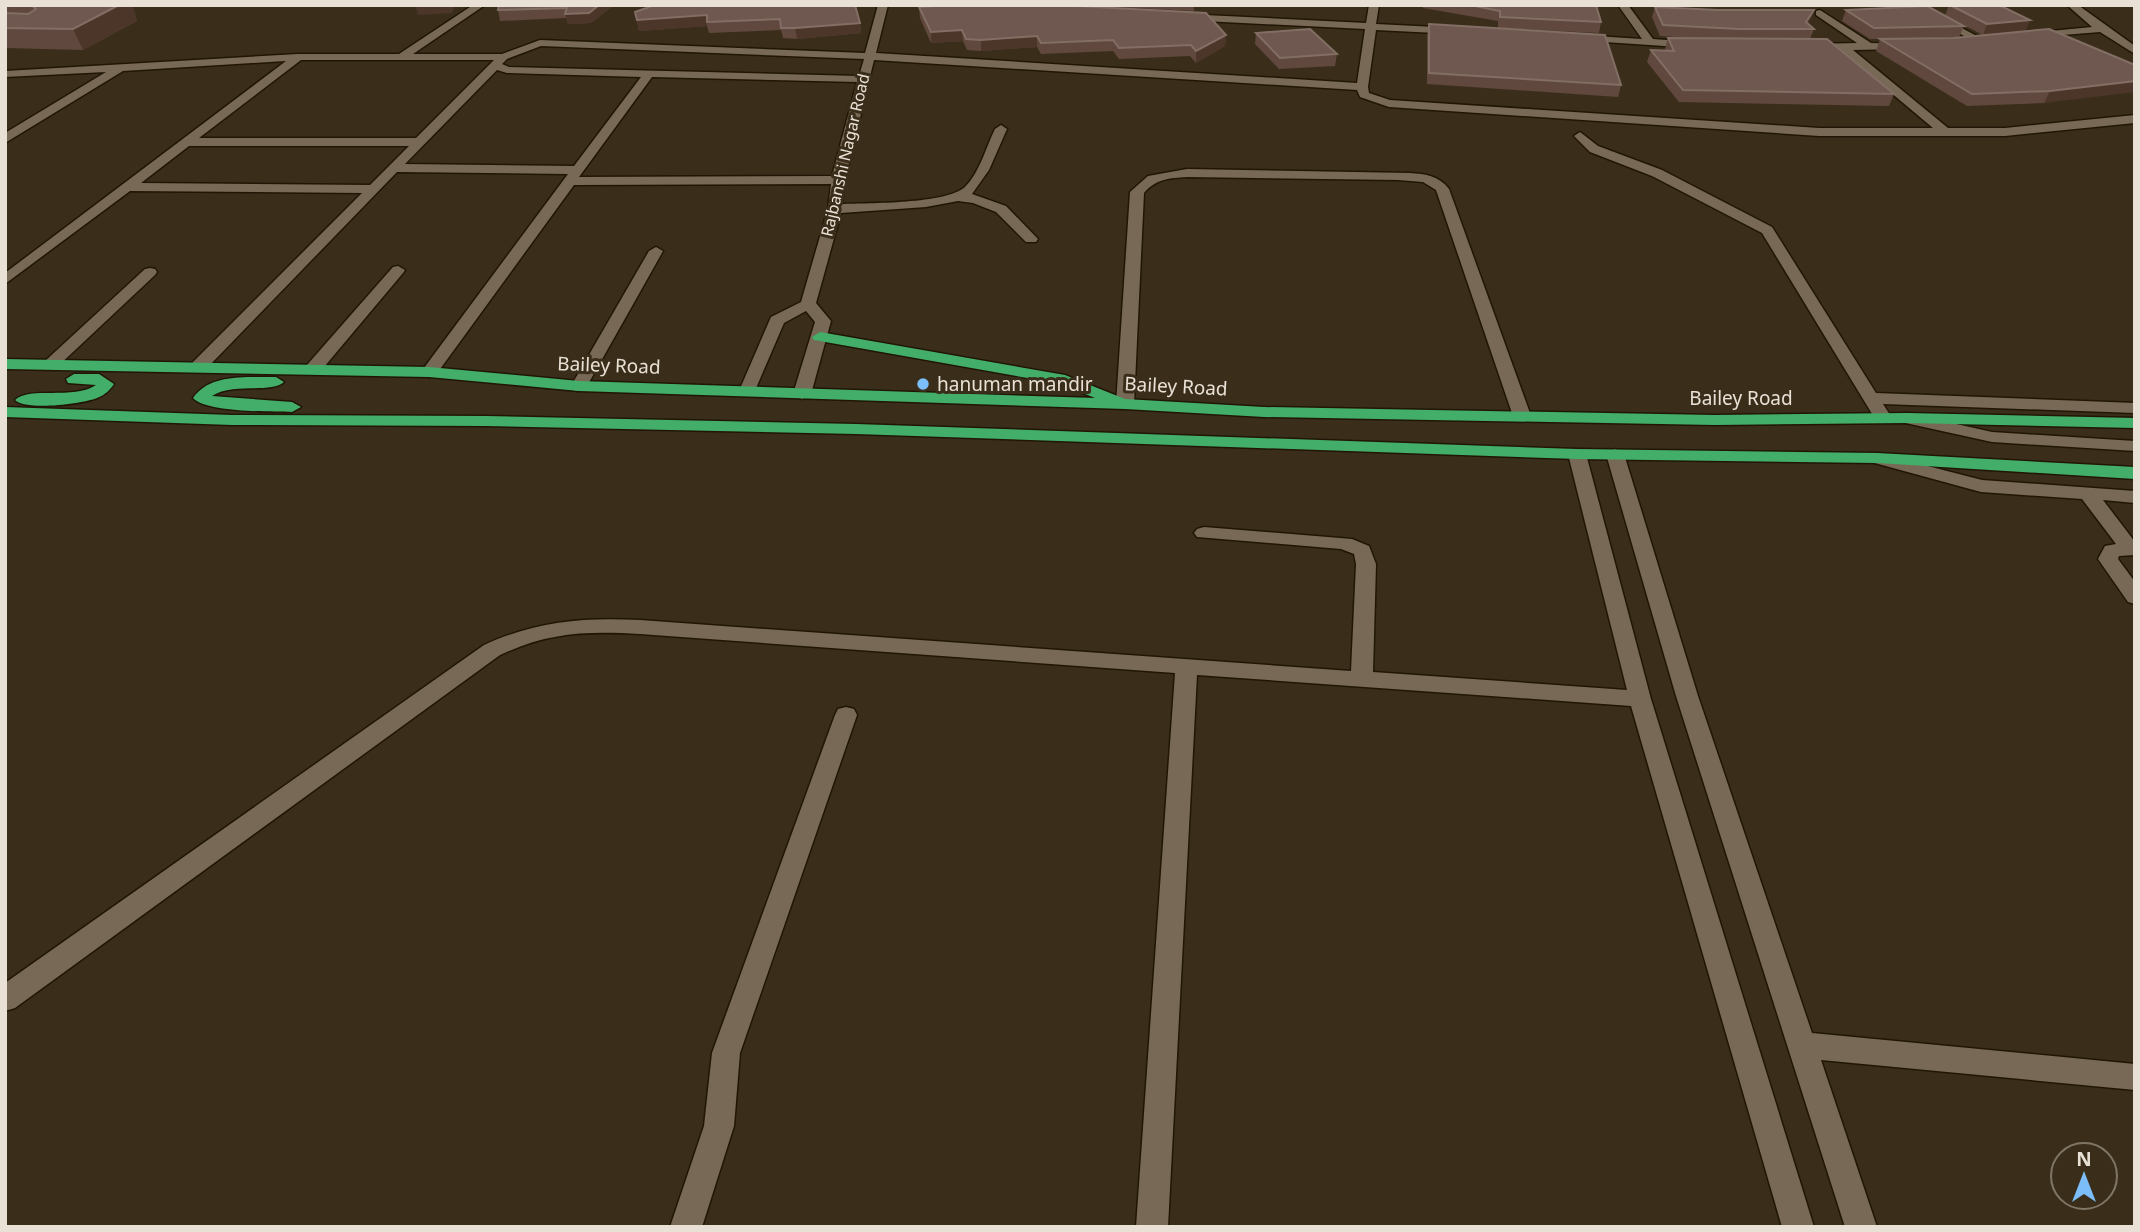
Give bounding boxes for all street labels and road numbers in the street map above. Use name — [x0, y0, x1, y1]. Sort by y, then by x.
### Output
street label: Rajbanshi Nagar Road — [816, 71, 874, 239]
street label: Bailey Road — [557, 350, 661, 380]
street label: Bailey Road — [1124, 370, 1228, 402]
street label: Bailey Road — [1689, 385, 1793, 411]

